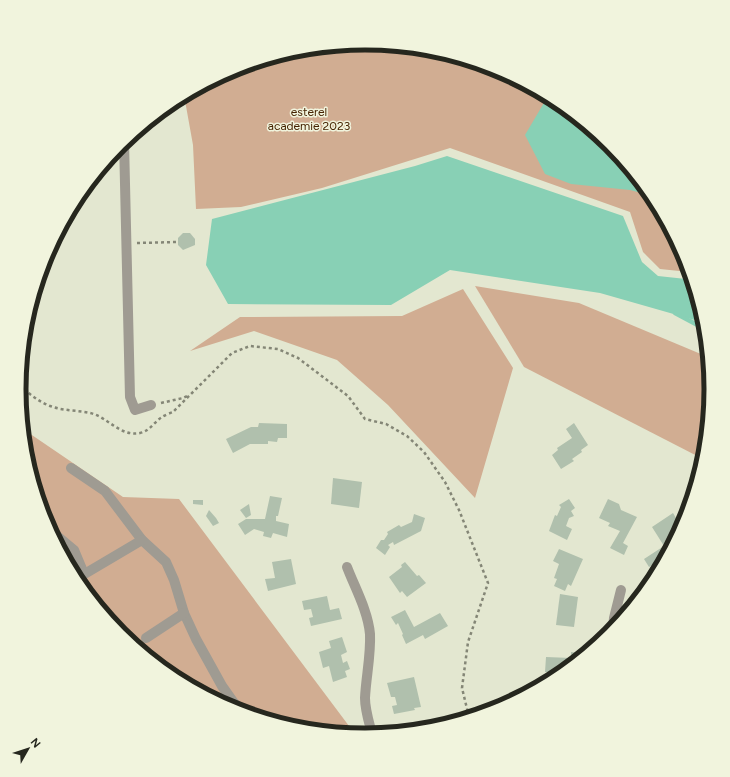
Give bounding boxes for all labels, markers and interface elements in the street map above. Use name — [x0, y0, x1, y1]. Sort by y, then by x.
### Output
park label: esterel academie 2023 — [268, 105, 350, 133]
north arrow — [8, 729, 48, 769]
text: N — [28, 736, 43, 750]

